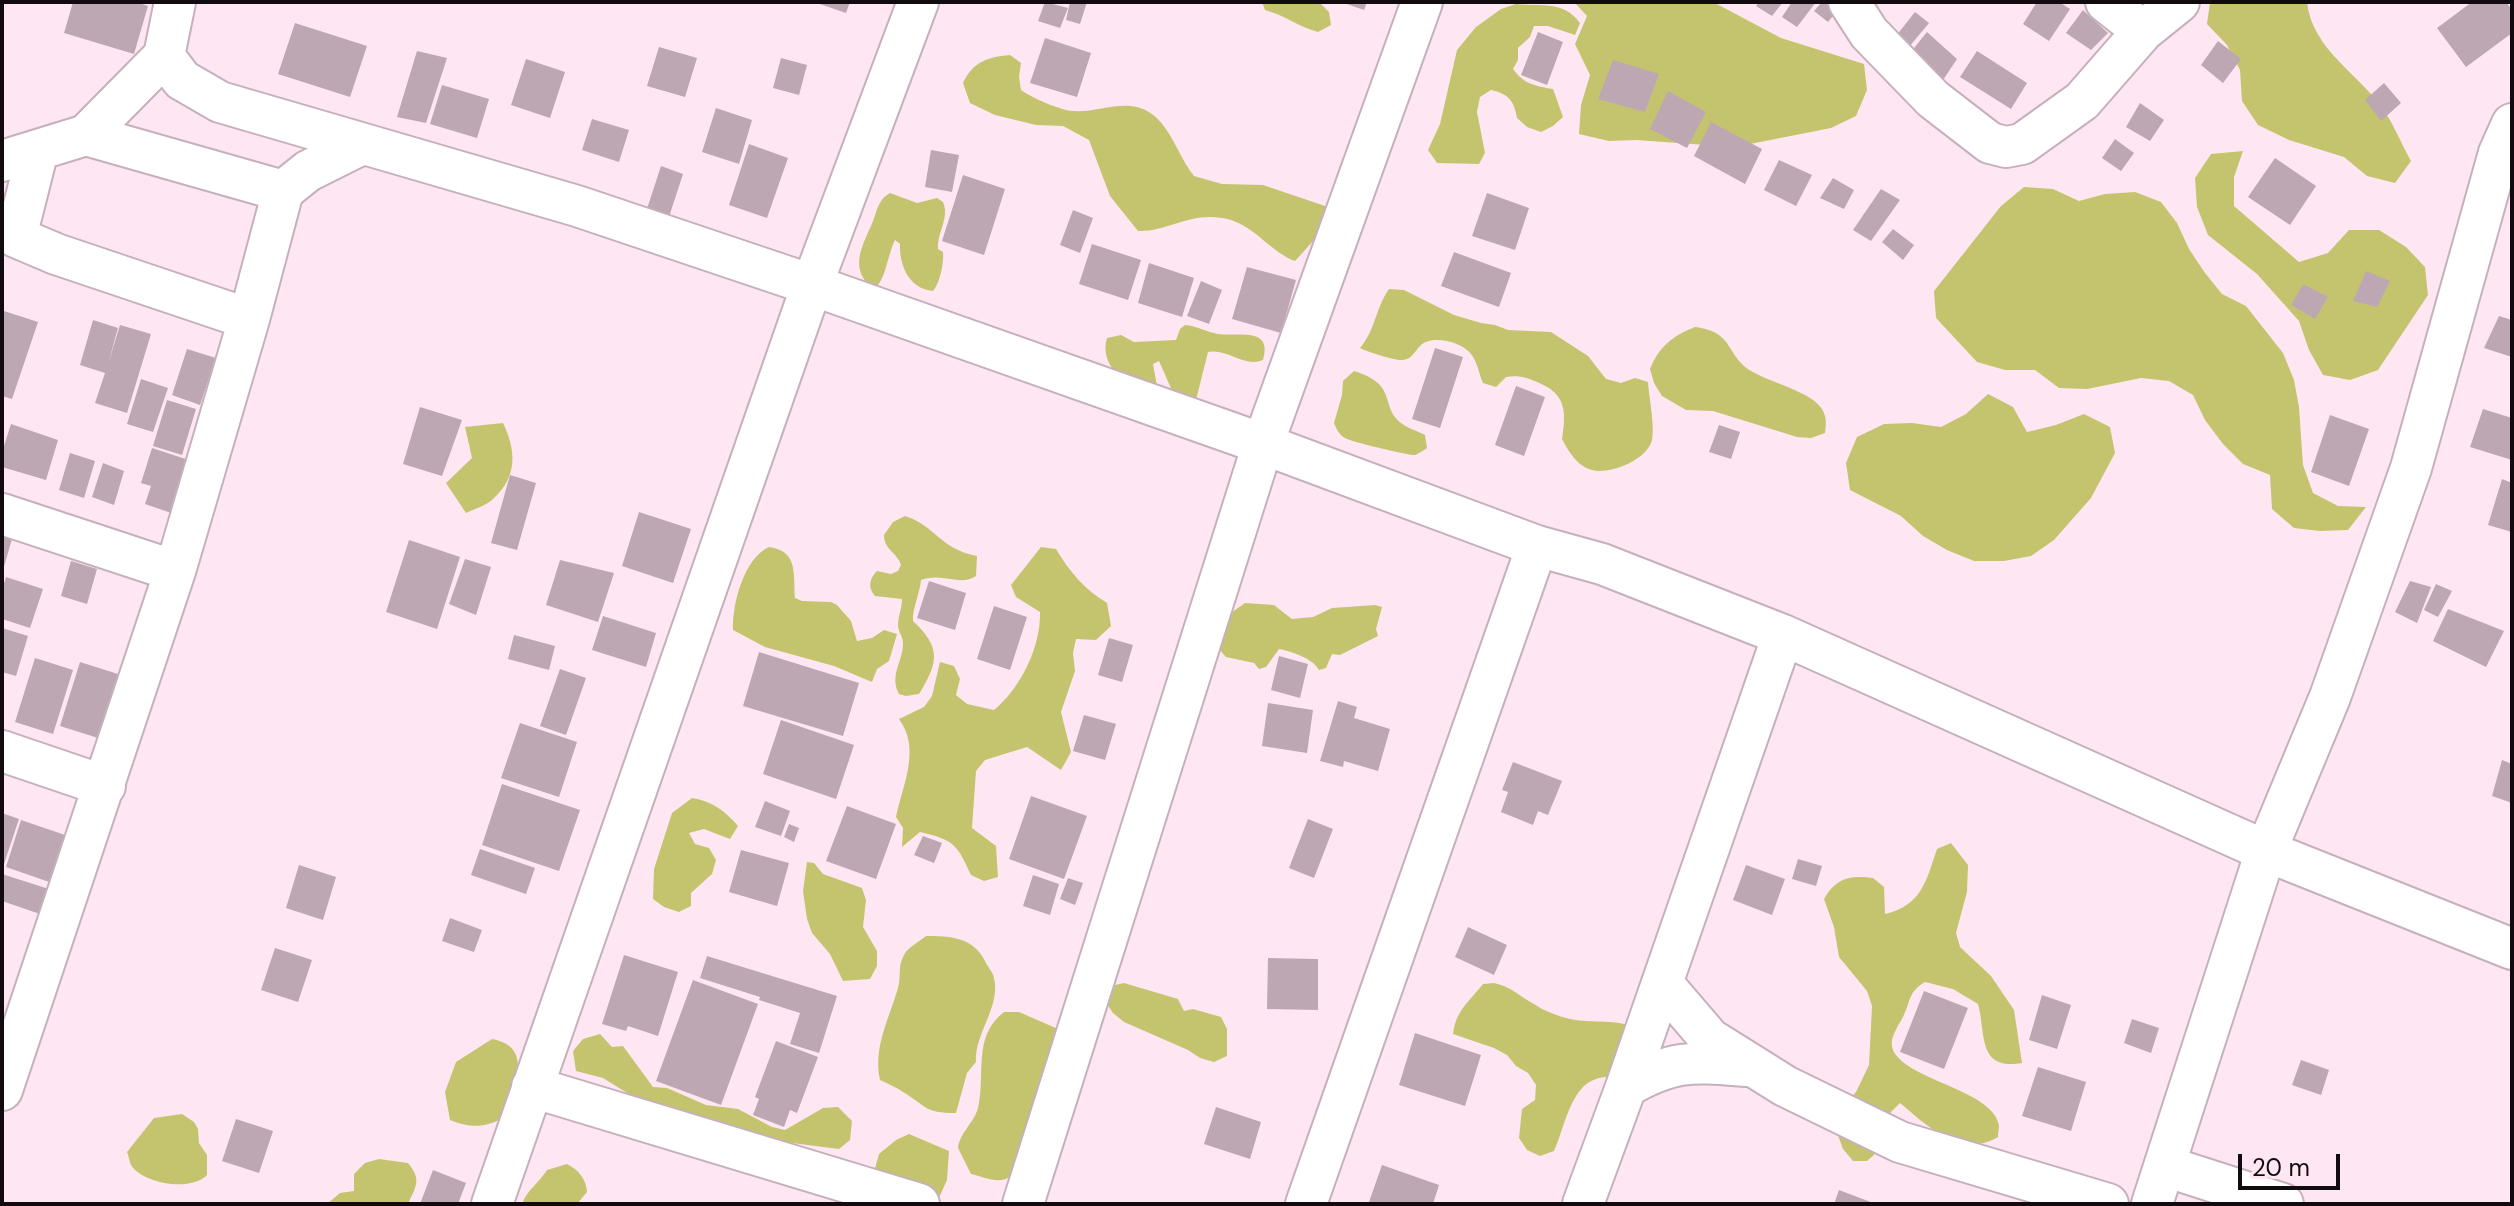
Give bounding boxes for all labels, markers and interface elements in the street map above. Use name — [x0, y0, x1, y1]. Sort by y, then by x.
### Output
scale bar — [2242, 1138, 2344, 1188]
text: 20 m — [2252, 1152, 2310, 1183]

